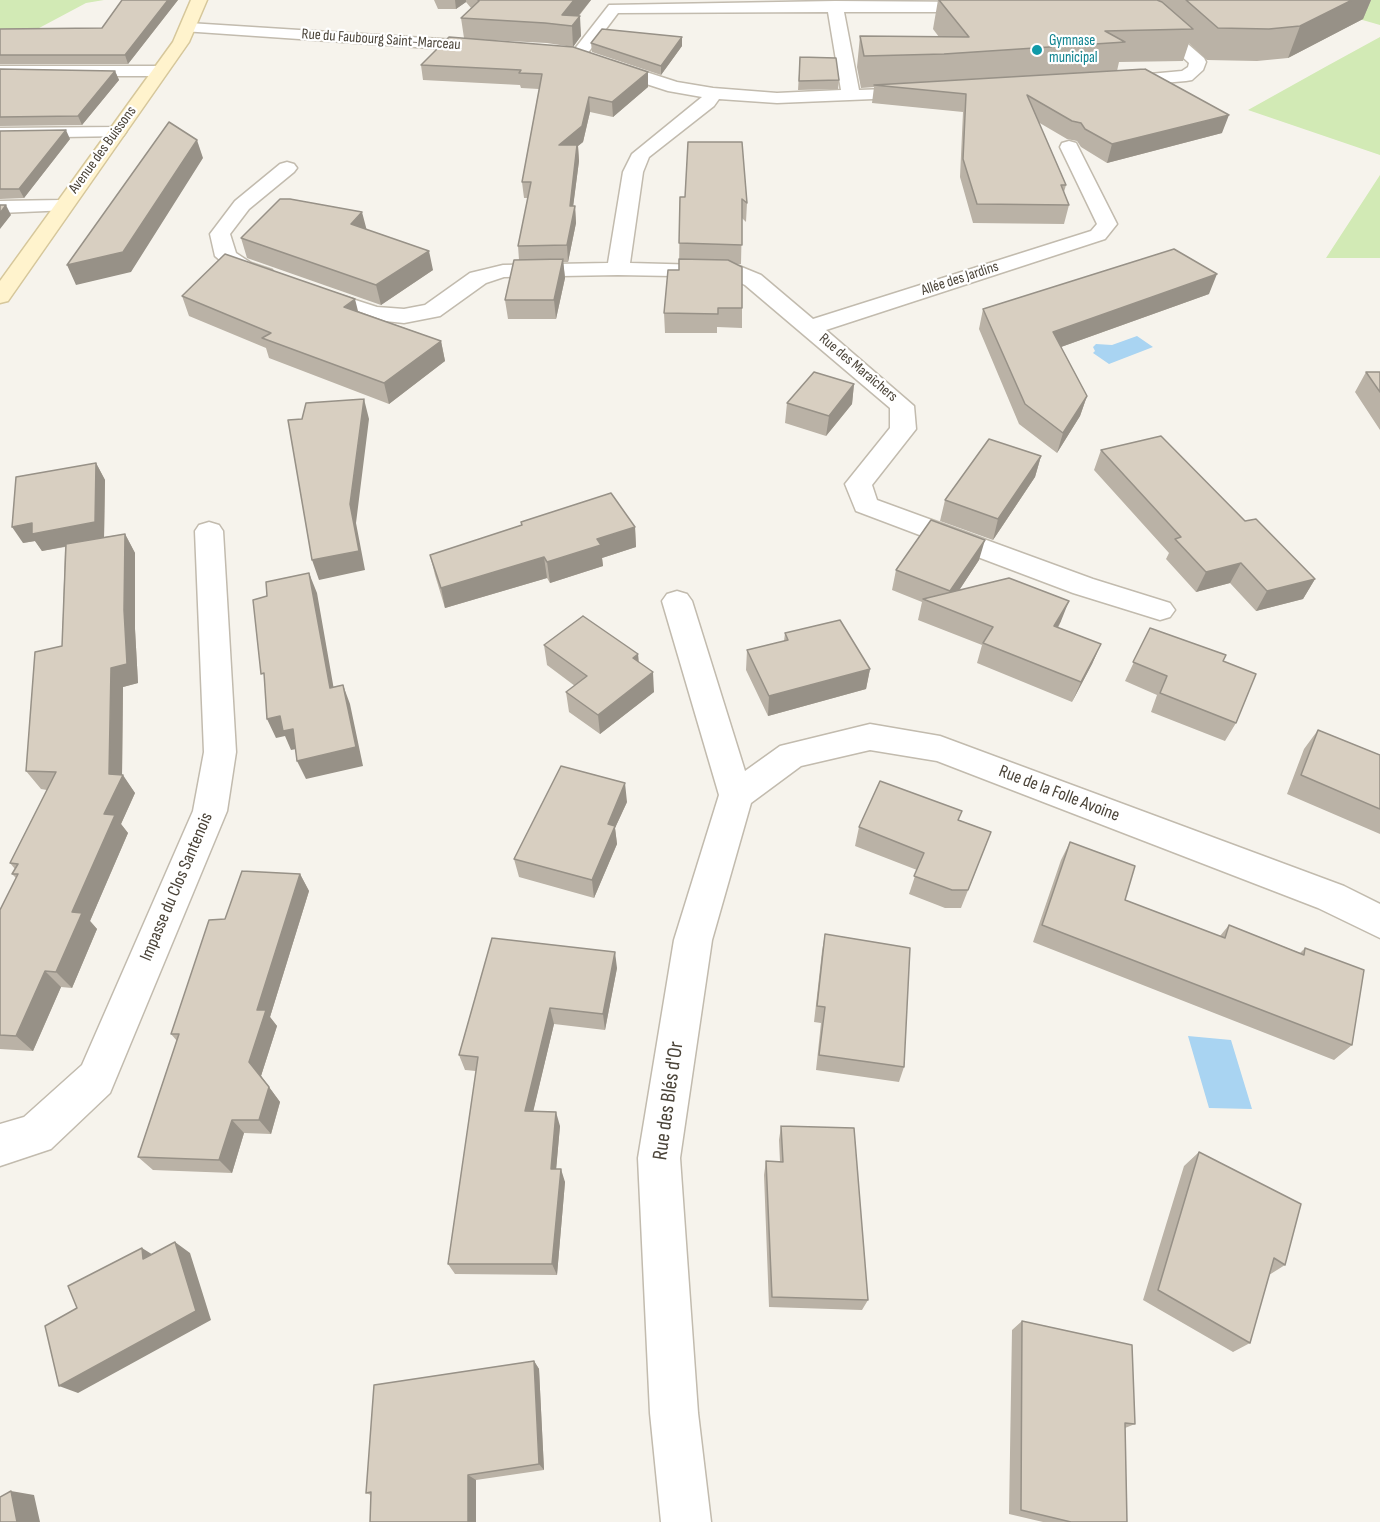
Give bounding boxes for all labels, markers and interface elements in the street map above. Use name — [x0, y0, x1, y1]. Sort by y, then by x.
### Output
street label: Rue du Faubourg Saint-Marceau — [301, 25, 461, 55]
place label: Gymnase municipal — [1049, 32, 1098, 67]
marker: Gymnase municipal — [1030, 43, 1044, 57]
street label: Avenue des Buissons — [65, 103, 141, 197]
street label: Allée des Jardins — [919, 258, 1001, 300]
street label: Rue des Maraîchers — [815, 330, 901, 406]
street label: Rue de la Folle Avoine — [996, 761, 1122, 827]
street label: Impasse du Clos Santenois — [136, 810, 218, 964]
street label: Rue des Blés d'Or — [648, 1040, 690, 1162]

